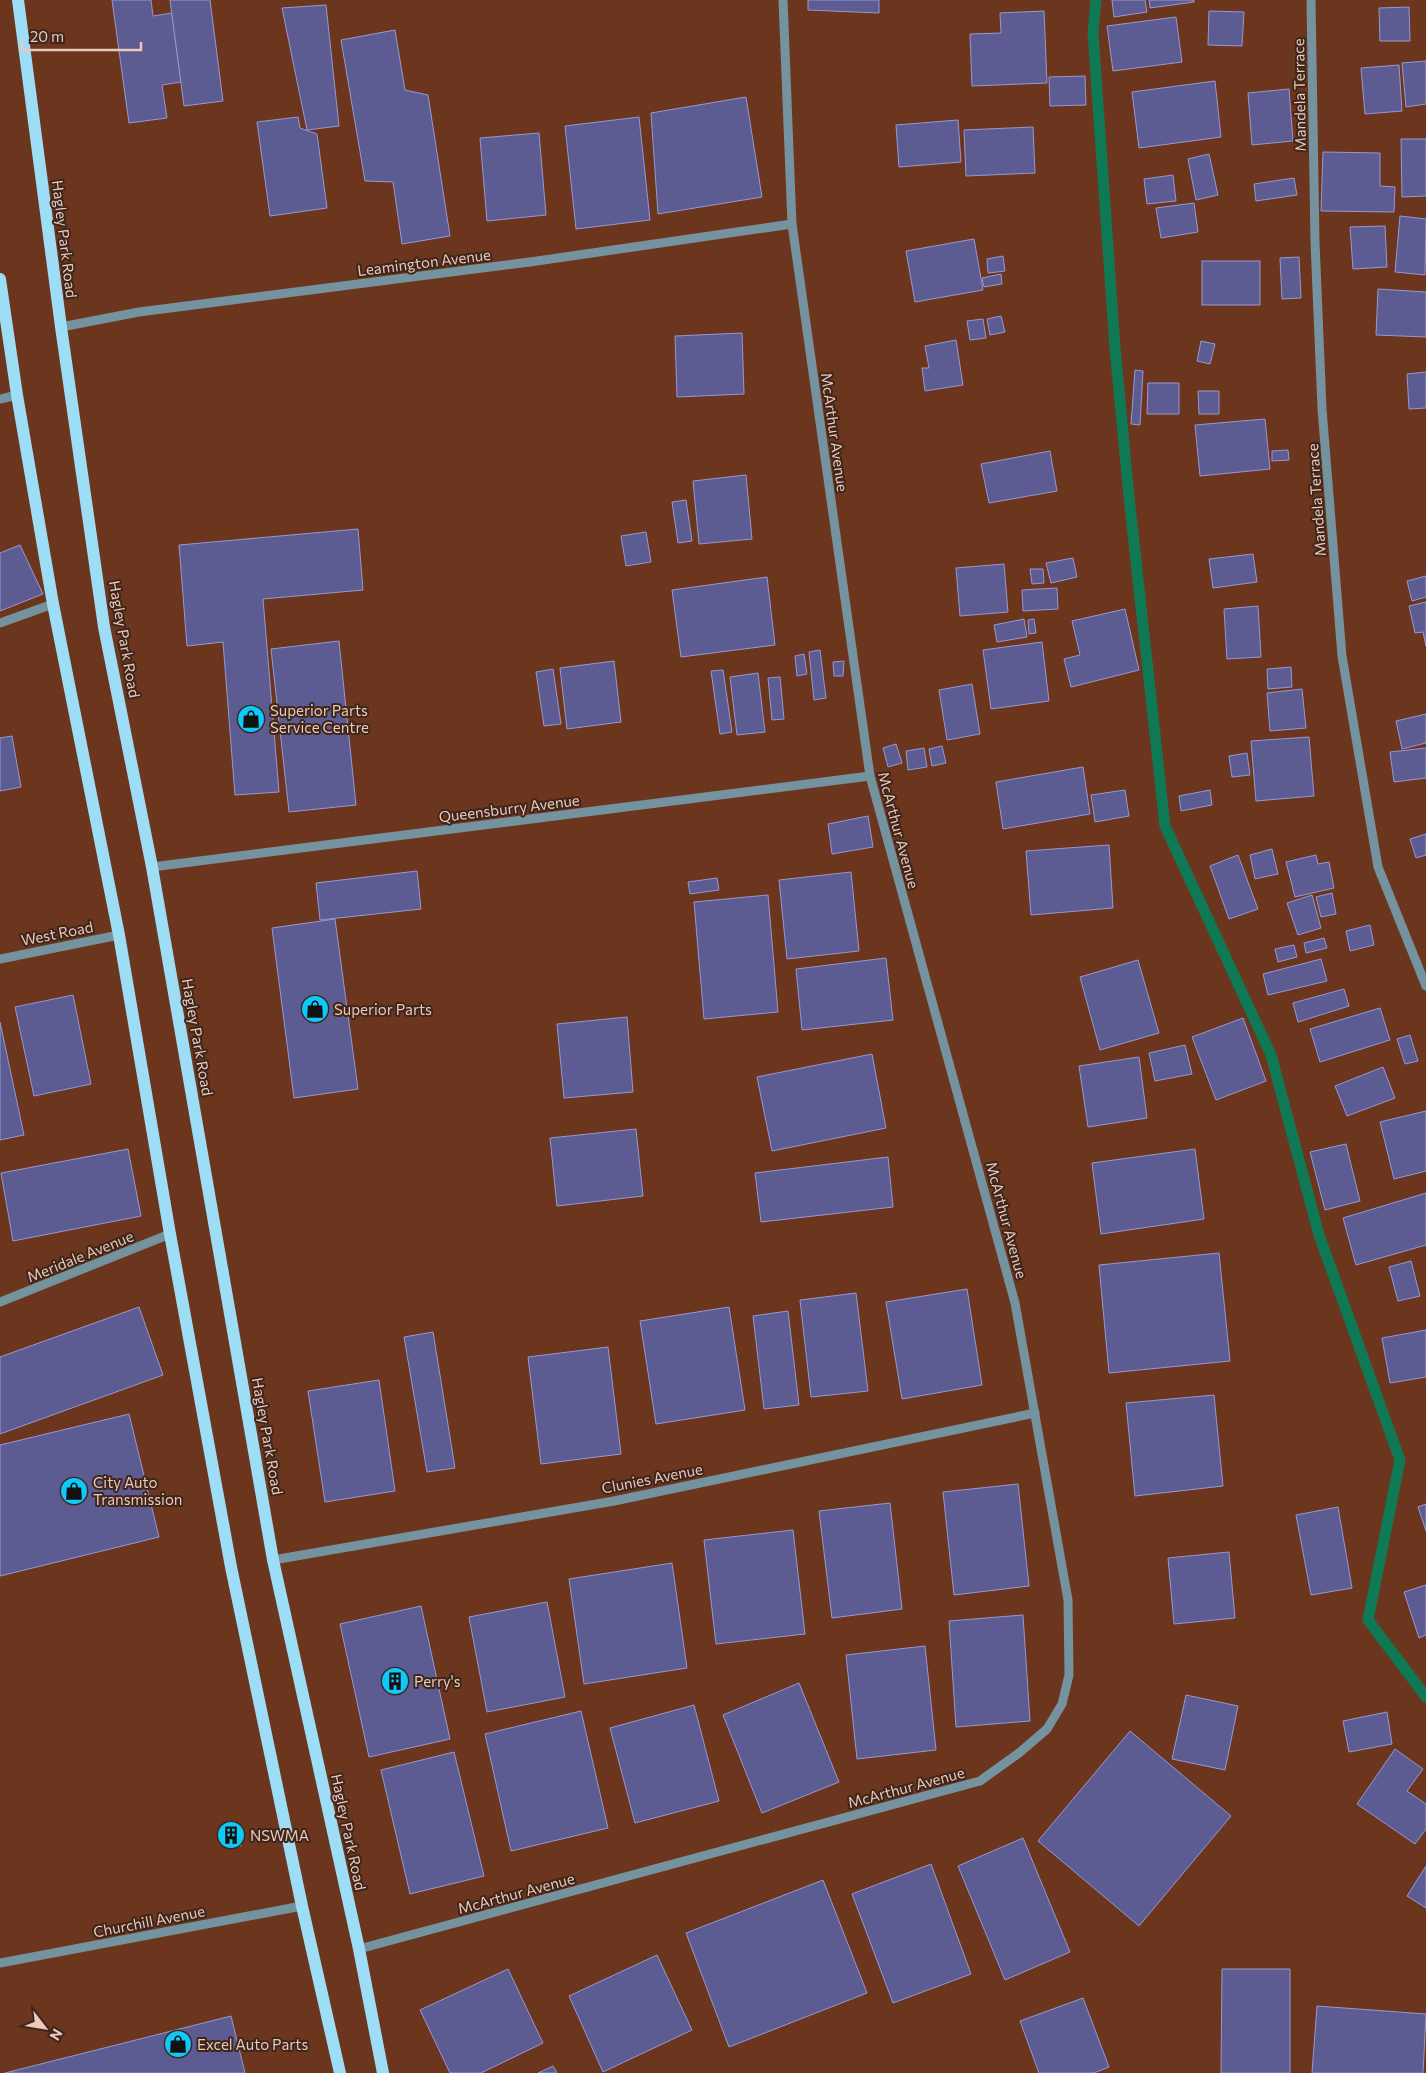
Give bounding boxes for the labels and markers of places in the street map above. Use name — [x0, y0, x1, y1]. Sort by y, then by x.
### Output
place label: Superior Parts Service Centre — [270, 701, 369, 736]
shop icon: Superior Parts Service Centre — [236, 704, 266, 734]
shop icon: Superior Parts — [300, 994, 330, 1024]
place label: Superior Parts — [334, 1000, 432, 1018]
place label: City Auto Transmission — [93, 1473, 182, 1508]
shop icon: City Auto Transmission — [59, 1476, 89, 1506]
building icon: Perry's — [380, 1666, 410, 1696]
place label: Perry's — [414, 1672, 461, 1690]
building icon: NSWMA — [216, 1820, 246, 1850]
place label: NSWMA — [250, 1826, 309, 1844]
shop icon: Excel Auto Parts — [163, 2029, 193, 2059]
place label: Excel Auto Parts — [197, 2035, 308, 2053]

